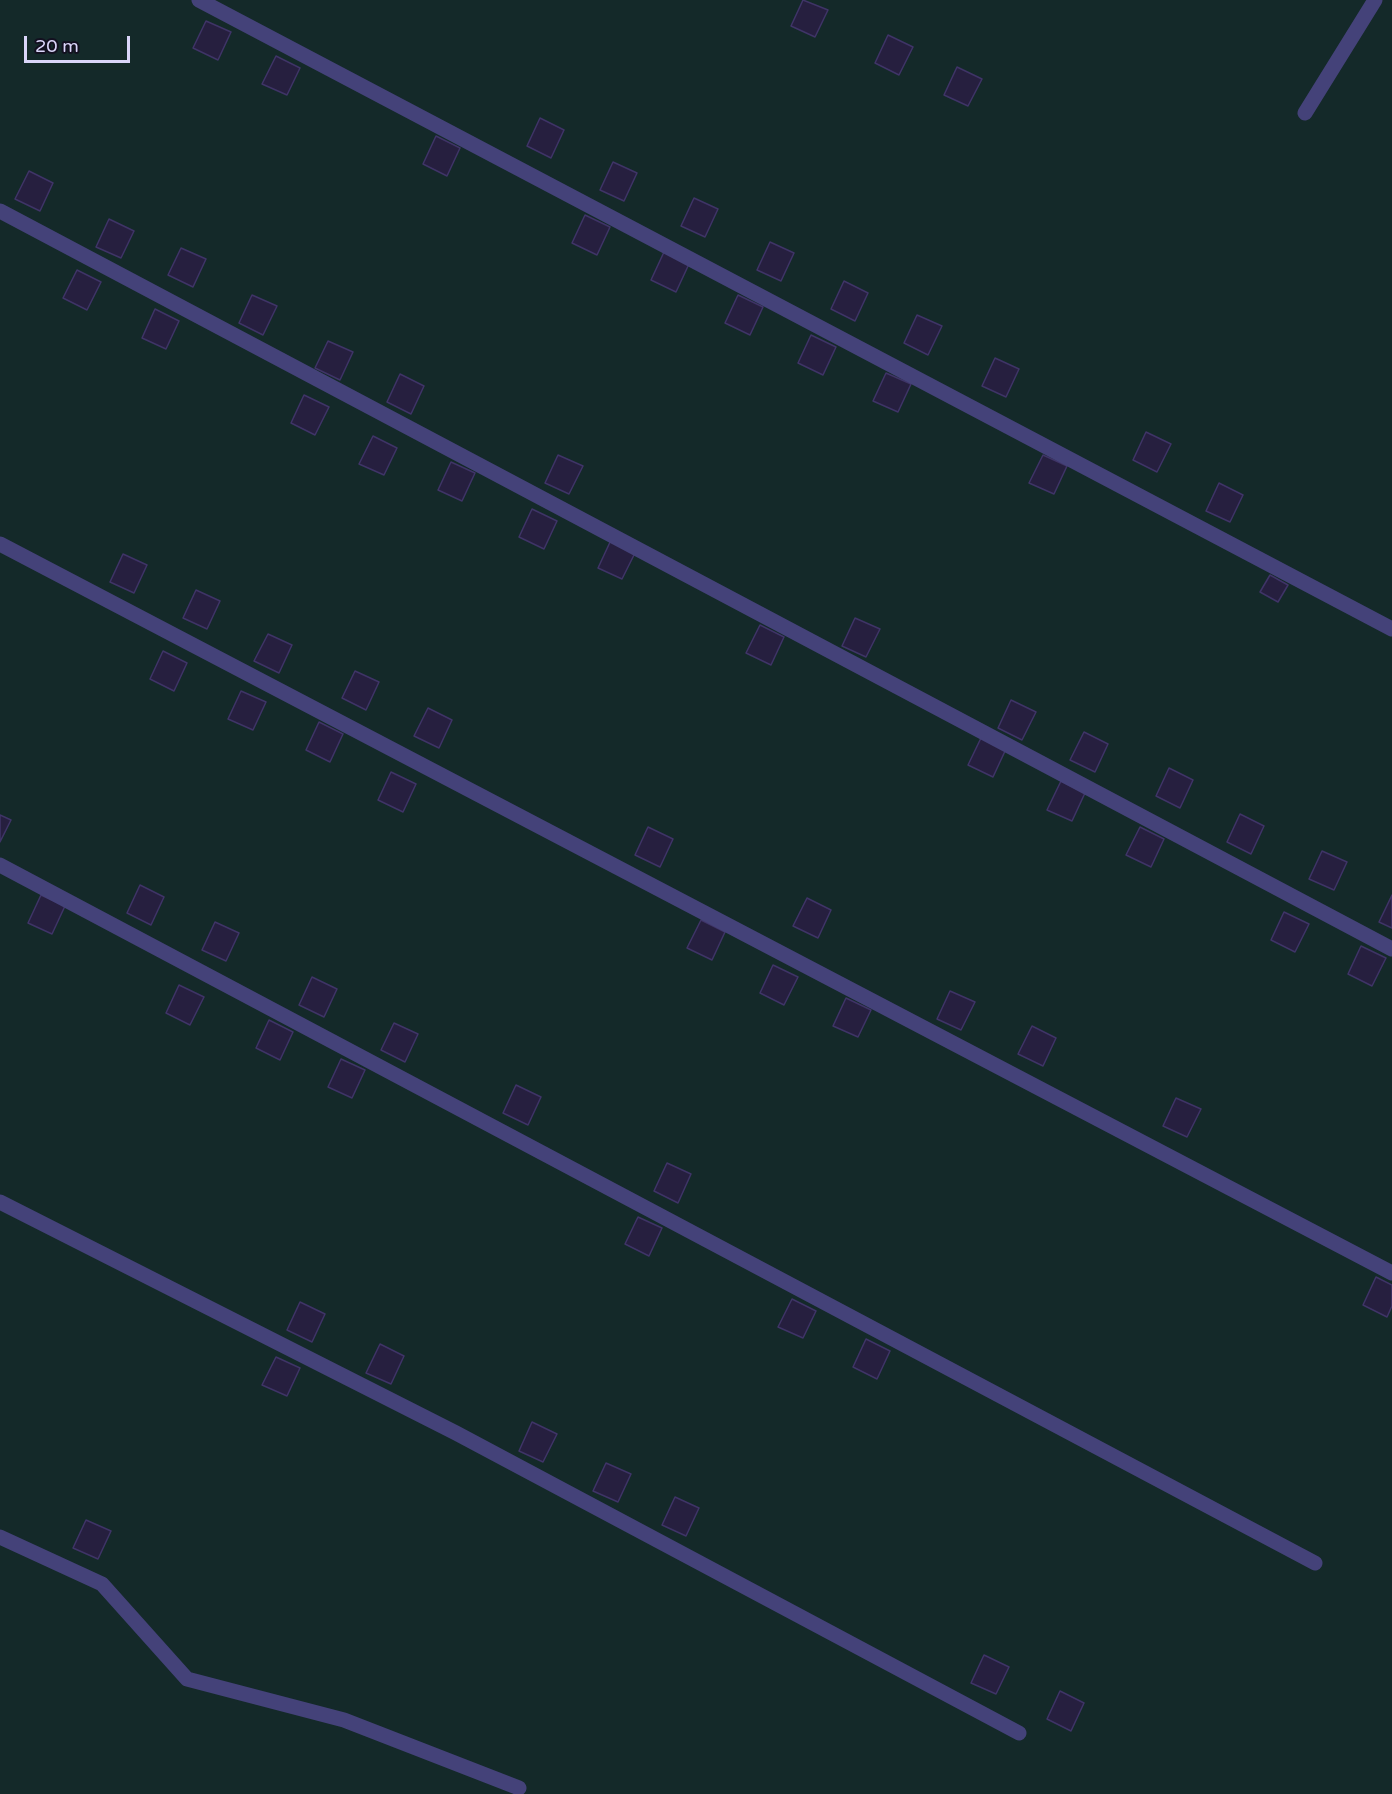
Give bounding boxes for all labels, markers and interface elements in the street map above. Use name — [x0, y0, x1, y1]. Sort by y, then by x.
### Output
scale bar — [27, 24, 134, 62]
text: 20 m — [35, 35, 79, 57]

